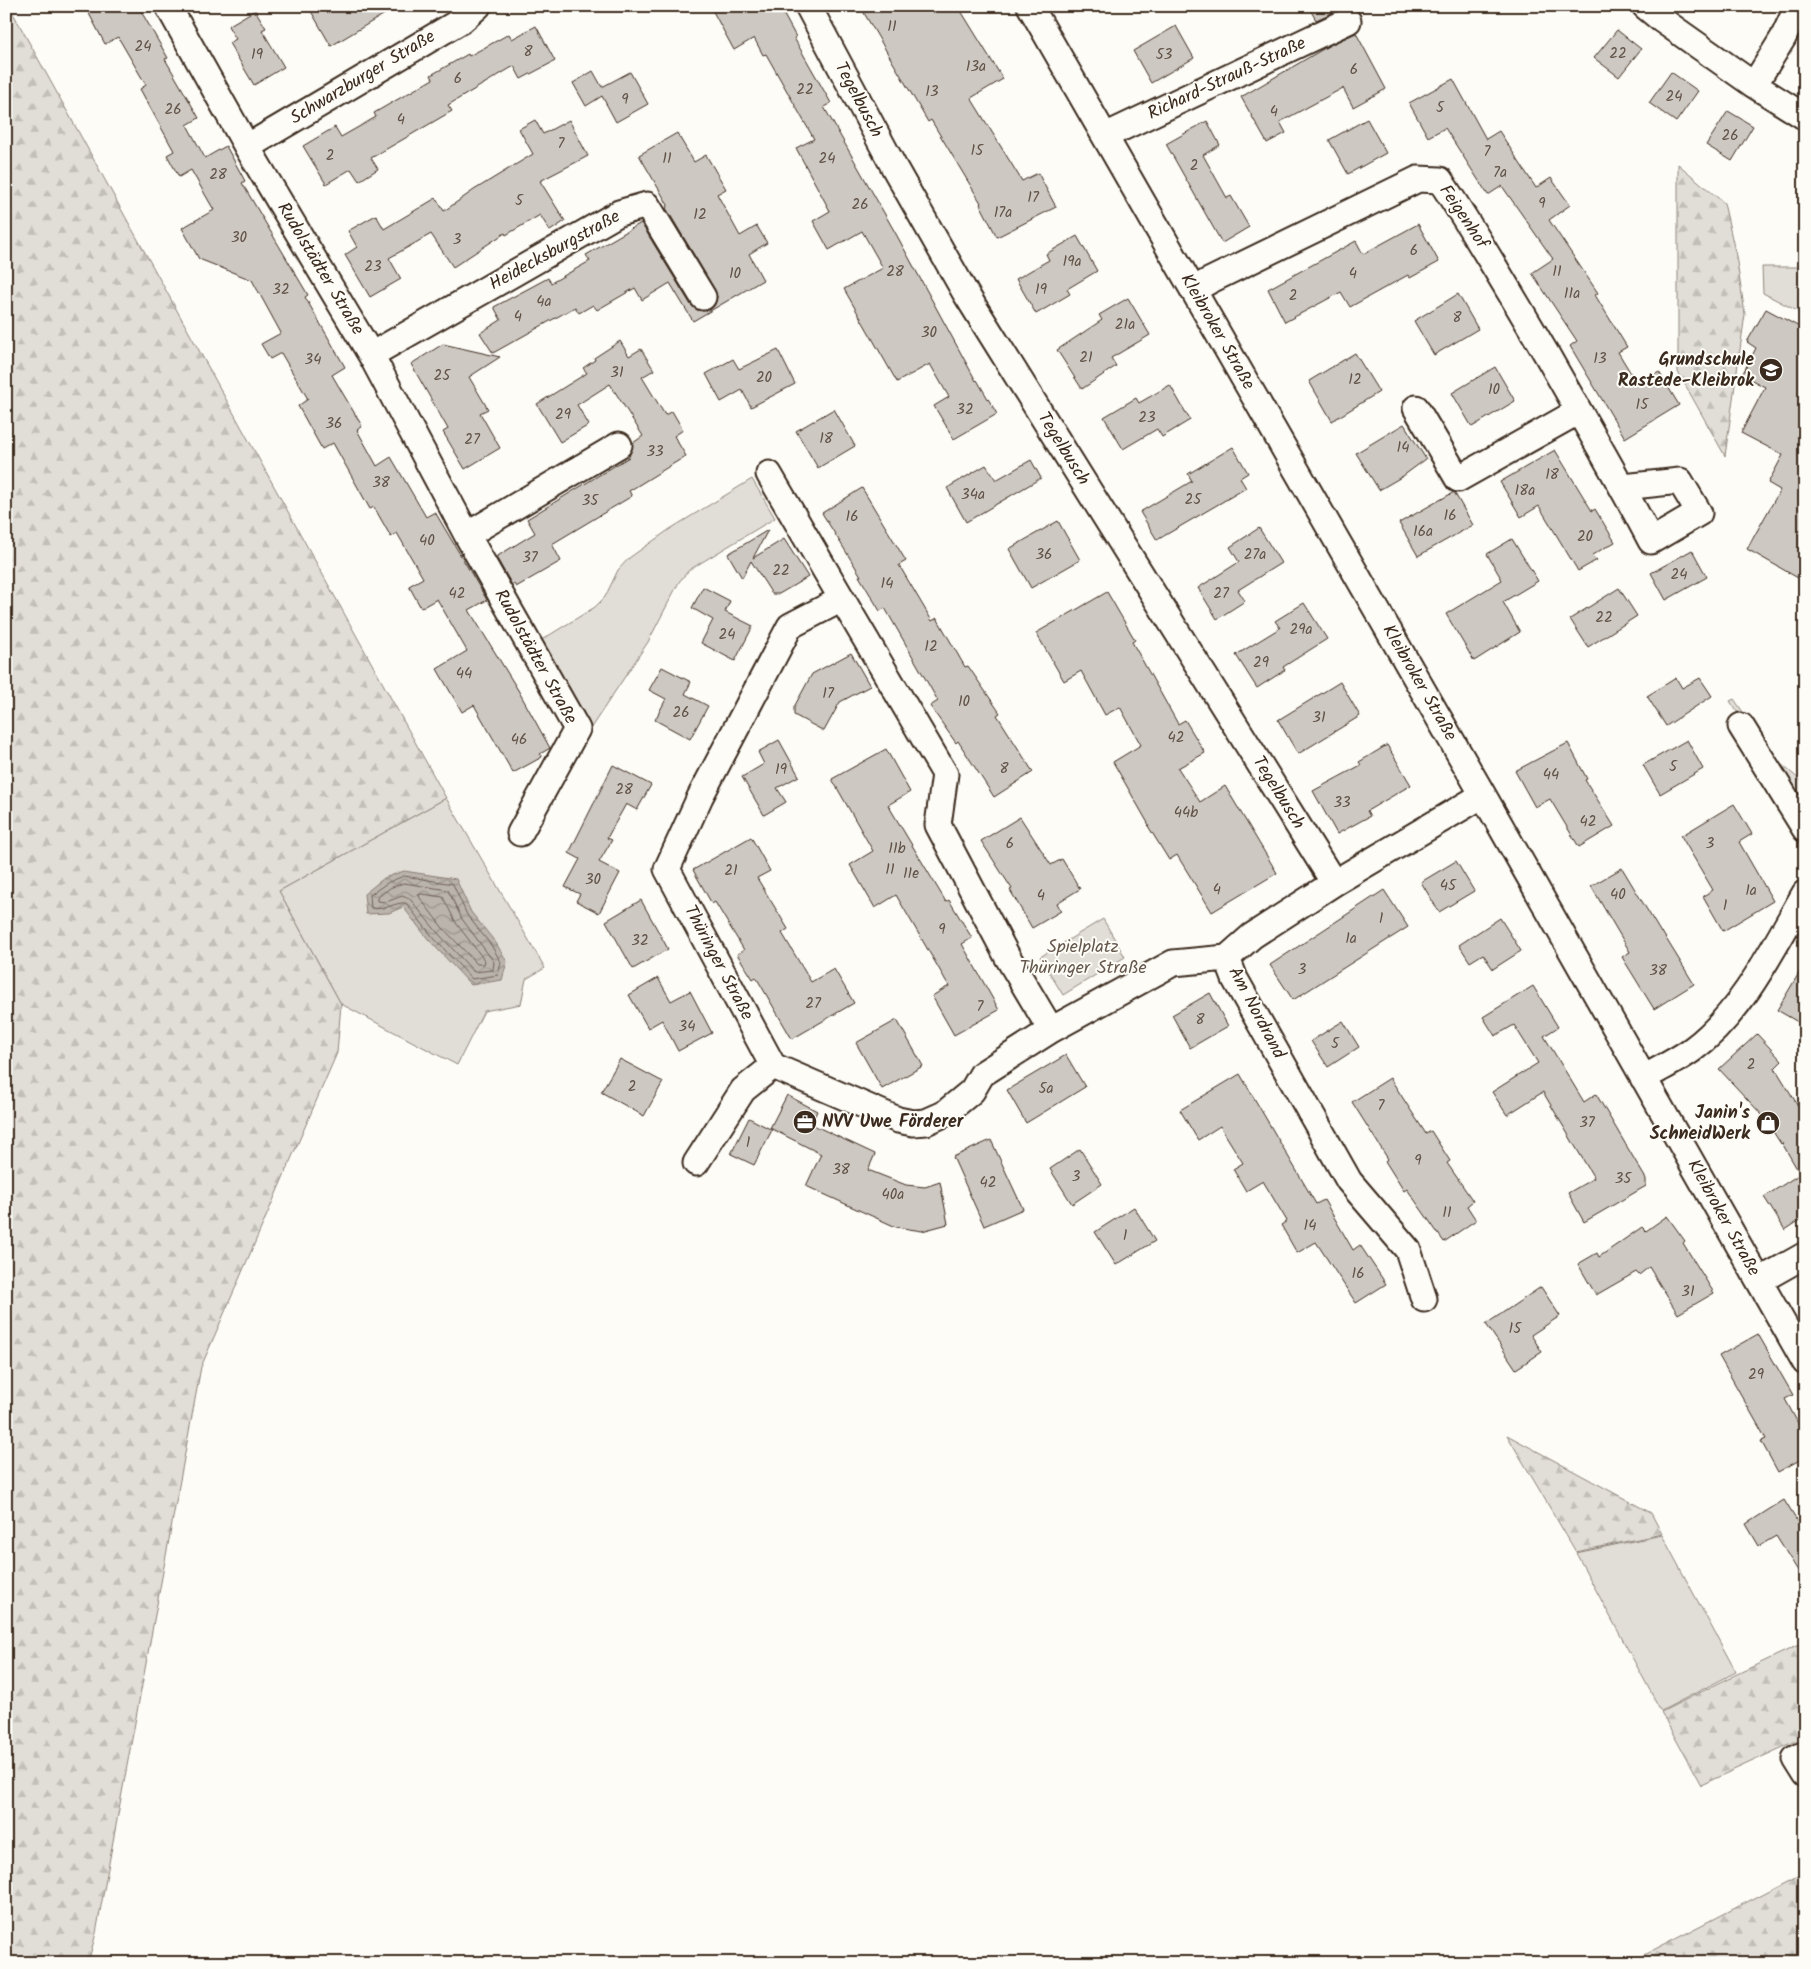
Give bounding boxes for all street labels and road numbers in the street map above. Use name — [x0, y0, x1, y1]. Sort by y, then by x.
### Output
street label: Schwarzburger Straße — [285, 23, 441, 133]
street label: Richard-Strauß-Straße — [1143, 30, 1311, 128]
street label: Tegelbusch — [826, 57, 890, 143]
street label: Feigenhof — [1431, 179, 1497, 257]
street label: Rudolstädter Straße — [269, 197, 371, 341]
street label: Heidecksburgstraße — [484, 203, 626, 299]
street label: Kleibroker Straße — [1172, 268, 1262, 396]
street label: Tegelbusch — [1029, 406, 1097, 492]
street label: Rudolstädter Straße — [486, 584, 584, 730]
street label: Kleibroker Straße — [1374, 619, 1464, 747]
street label: Tegelbusch — [1244, 750, 1312, 836]
street label: Thüringer Straße — [675, 900, 761, 1026]
street label: Am Nordrand — [1220, 962, 1293, 1065]
street label: Kleibroker Straße — [1679, 1154, 1767, 1282]

